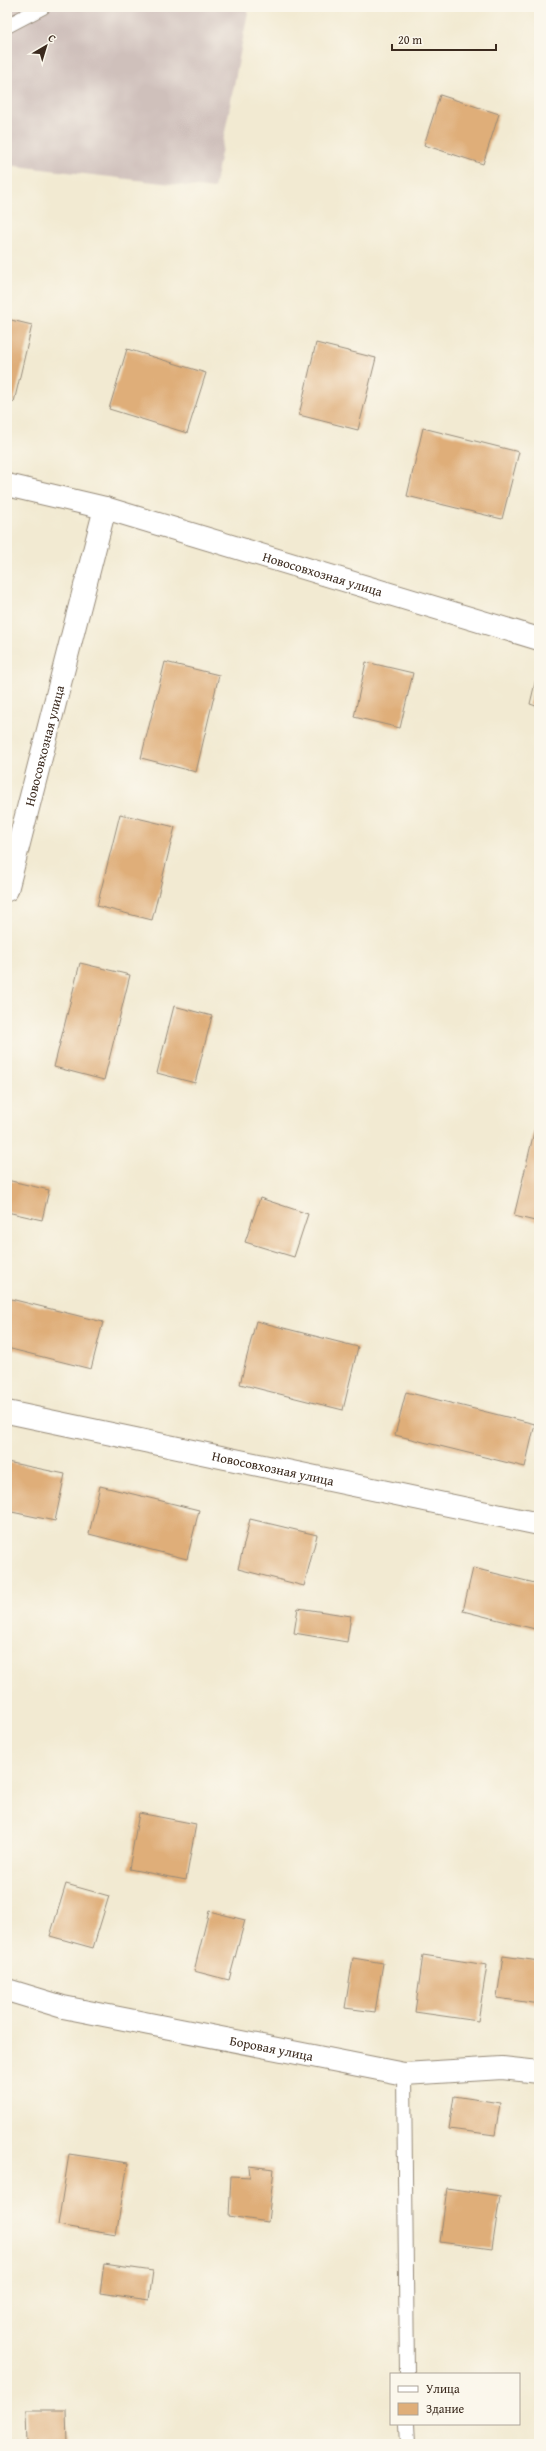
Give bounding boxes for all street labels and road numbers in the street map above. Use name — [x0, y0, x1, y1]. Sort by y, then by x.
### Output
street label: Новосовхозная улица — [260, 547, 385, 601]
street label: Новосовхозная улица — [20, 682, 69, 808]
street label: Новосовхозная улица — [210, 1446, 337, 1491]
street label: Боровая улица — [228, 2031, 316, 2066]

